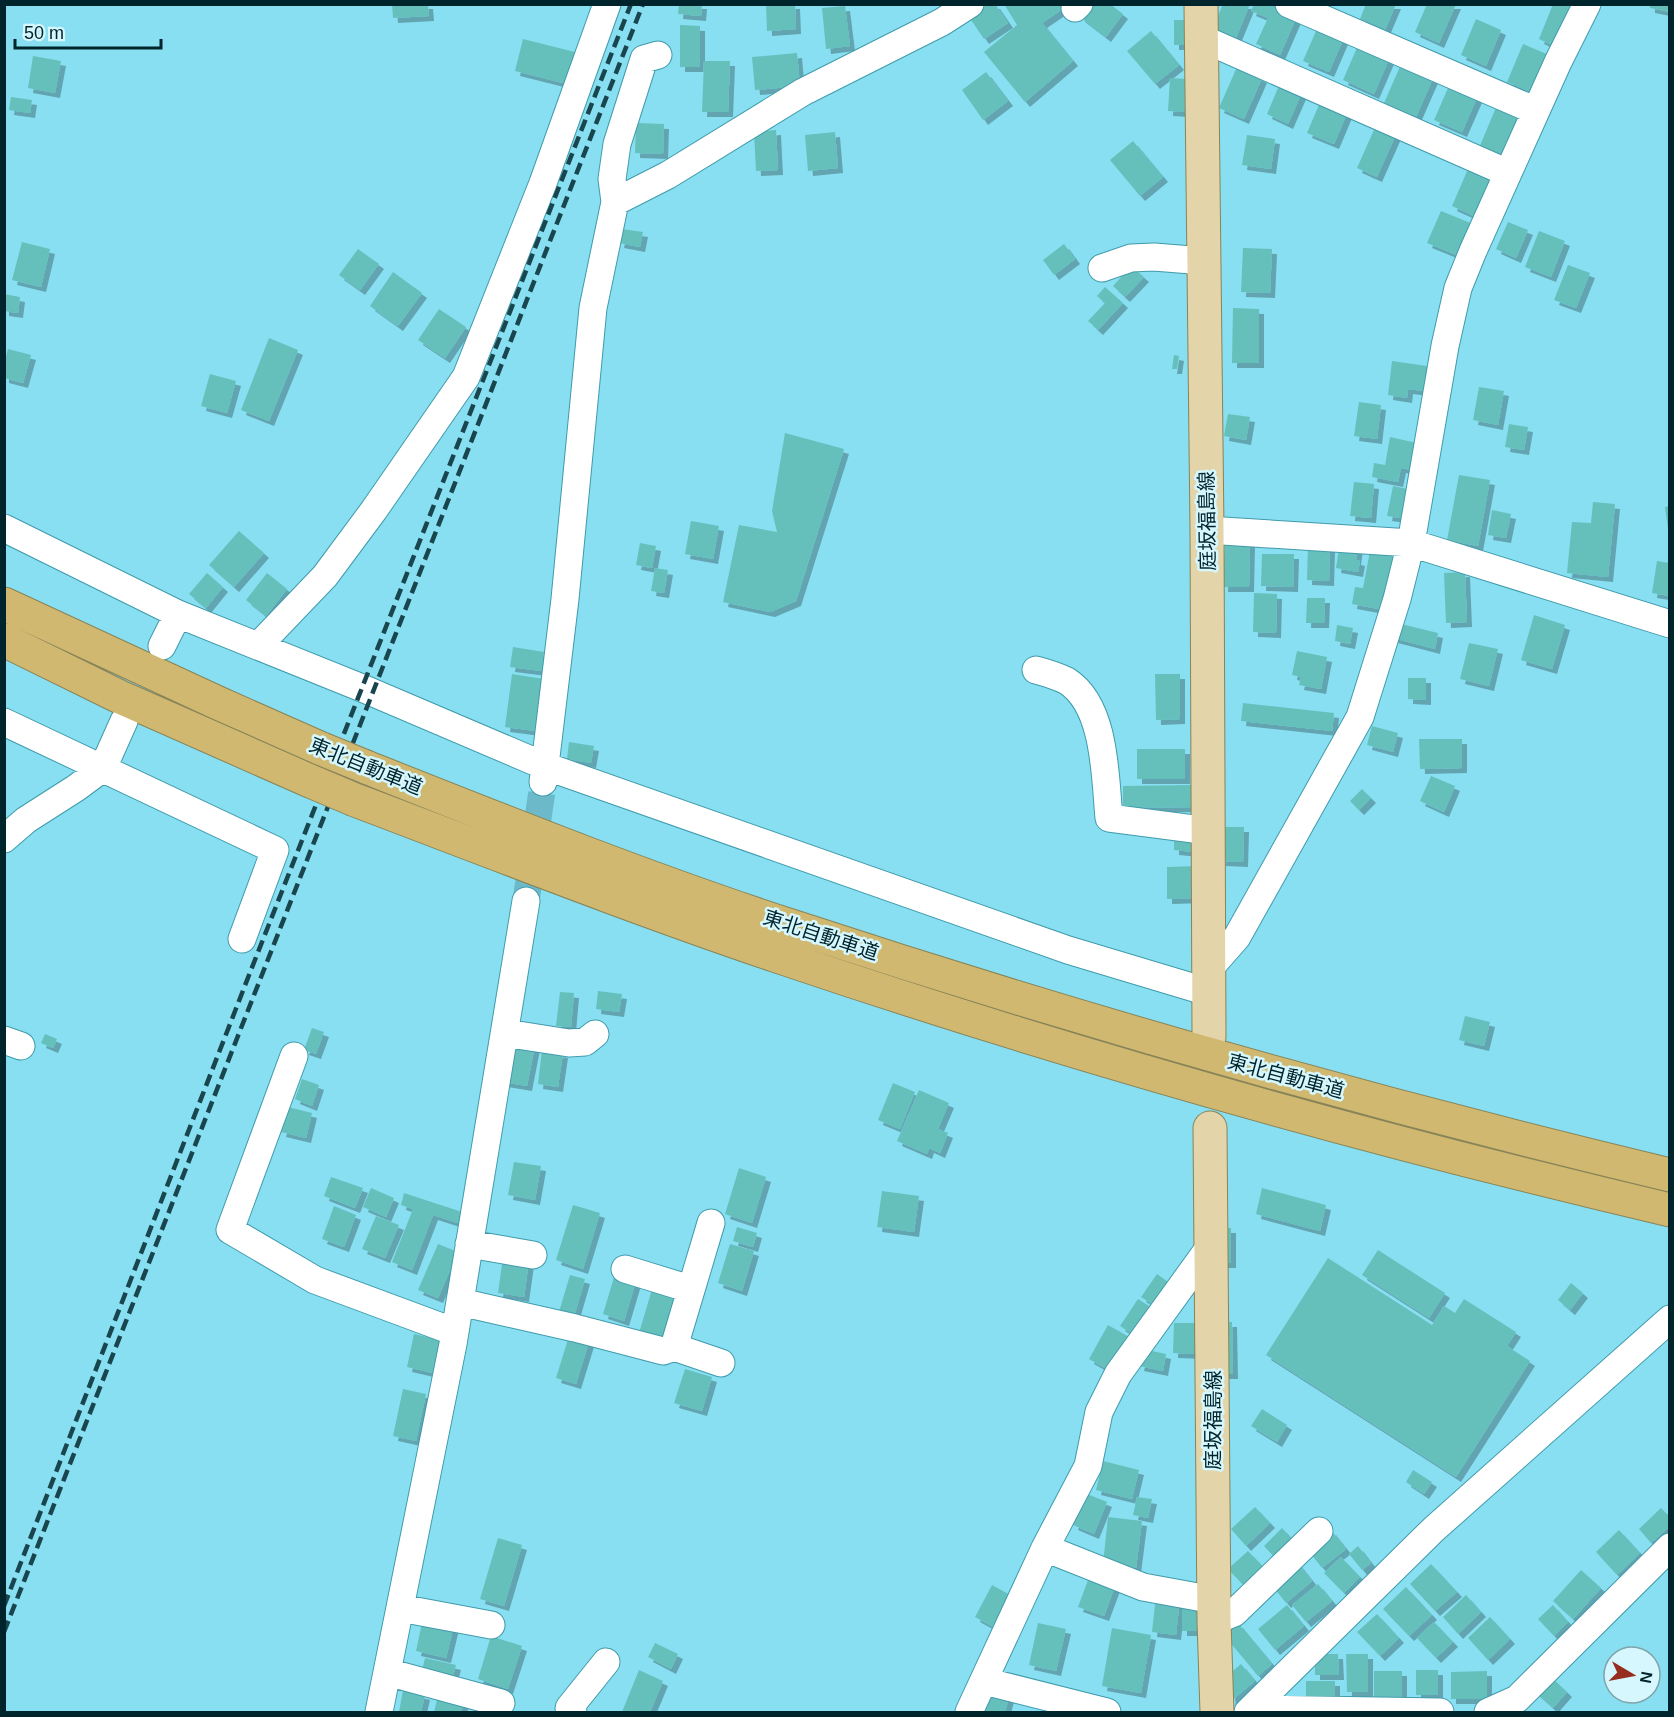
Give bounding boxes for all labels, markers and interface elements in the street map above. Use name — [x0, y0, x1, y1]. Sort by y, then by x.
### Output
scale bar — [15, 12, 160, 50]
text: 50 m — [24, 23, 64, 43]
street label: 庭坂福島線 — [1195, 471, 1219, 571]
street label: 東北自動車道 — [306, 733, 426, 799]
street label: 東北自動車道 — [761, 906, 881, 964]
street label: 東北自動車道 — [1225, 1050, 1347, 1102]
street label: 庭坂福島線 — [1202, 1370, 1224, 1470]
north arrow — [1602, 1645, 1662, 1705]
text: N — [1637, 1670, 1656, 1685]

